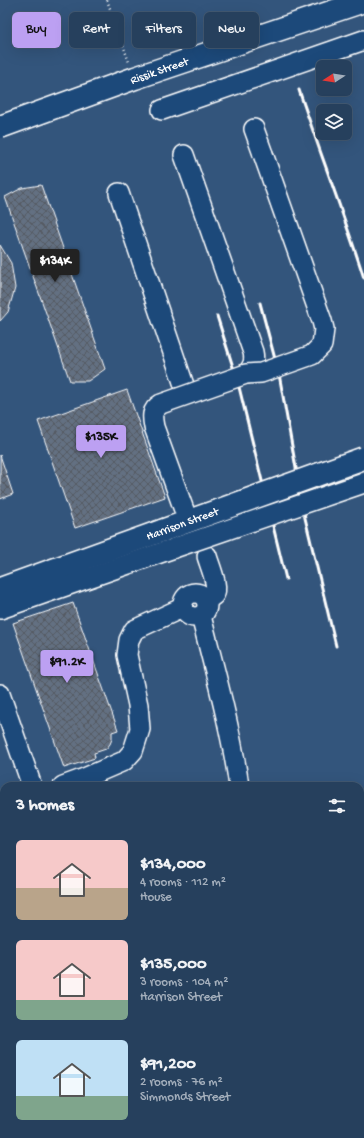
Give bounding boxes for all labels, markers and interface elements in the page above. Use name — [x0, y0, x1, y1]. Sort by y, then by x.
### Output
chip: Buy — [12, 12, 61, 48]
chip: Rent — [69, 12, 124, 48]
chip: Filters — [132, 12, 196, 48]
chip: New — [204, 12, 259, 48]
street label: Rissik Street — [129, 55, 192, 88]
north arrow — [316, 60, 352, 96]
map controls — [316, 60, 352, 140]
button: layers — [316, 104, 352, 140]
pin: $134K — [27, 249, 83, 283]
text: $134K — [39, 254, 71, 269]
pin: $135K — [73, 425, 129, 459]
text: $135K — [85, 430, 117, 445]
street label: Harrison Street — [145, 505, 222, 544]
pin: $91.2K — [34, 650, 100, 684]
text: $91.2K — [49, 655, 85, 670]
icon: filters — [326, 795, 348, 817]
text: 3 homes — [16, 796, 74, 816]
text: $134,000 — [140, 855, 206, 875]
icon: home — [48, 856, 96, 904]
text: 4 rooms · 112 m² — [140, 875, 226, 890]
text: House — [140, 890, 172, 905]
text: $135,000 — [140, 955, 207, 975]
icon: home — [48, 956, 96, 1004]
text: 3 rooms · 104 m² — [140, 975, 228, 990]
text: Harrison Street — [140, 990, 222, 1005]
text: $91,200 — [140, 1055, 196, 1075]
icon: home — [48, 1056, 96, 1104]
text: 2 rooms · 76 m² — [140, 1075, 223, 1090]
text: Simmonds Street — [140, 1090, 230, 1105]

